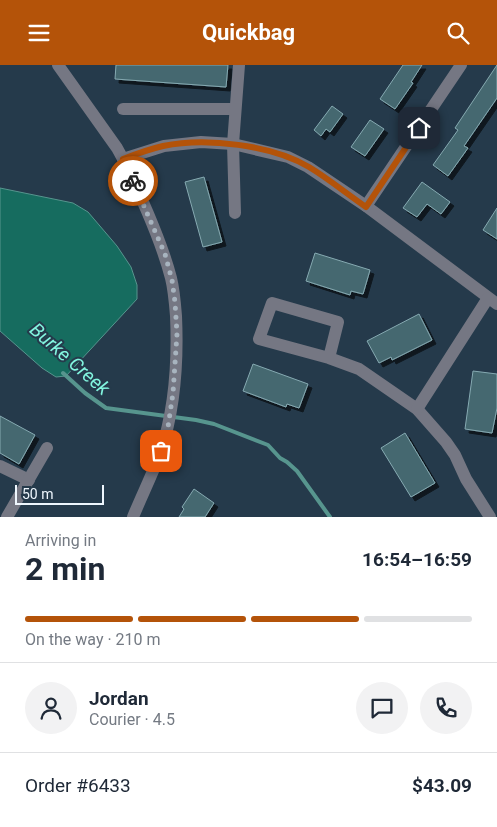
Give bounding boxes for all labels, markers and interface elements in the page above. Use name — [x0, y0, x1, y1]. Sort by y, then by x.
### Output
icon: menu — [25, 19, 53, 47]
icon: search — [444, 19, 472, 47]
text: Quickbag — [202, 20, 295, 45]
pin — [398, 107, 440, 149]
icon: home — [405, 114, 433, 142]
courier — [108, 156, 158, 206]
icon: bike — [119, 167, 147, 195]
water label: Burke Creek — [25, 318, 115, 400]
pin — [140, 430, 182, 472]
icon: bag — [147, 437, 175, 465]
scale bar — [15, 482, 104, 505]
text: 50 m — [22, 486, 54, 502]
text: Arriving in — [25, 531, 96, 550]
text: 16:54–16:59 — [362, 548, 472, 571]
text: 2 min — [25, 550, 105, 588]
text: On the way · 210 m — [25, 630, 161, 649]
button: person — [25, 682, 77, 734]
button: chat — [356, 682, 408, 734]
button: phone — [420, 682, 472, 734]
text: Jordan — [89, 687, 149, 710]
text: Courier · 4.5 — [89, 710, 175, 729]
text: Order #6433 — [25, 774, 131, 797]
text: $43.09 — [412, 774, 472, 797]

